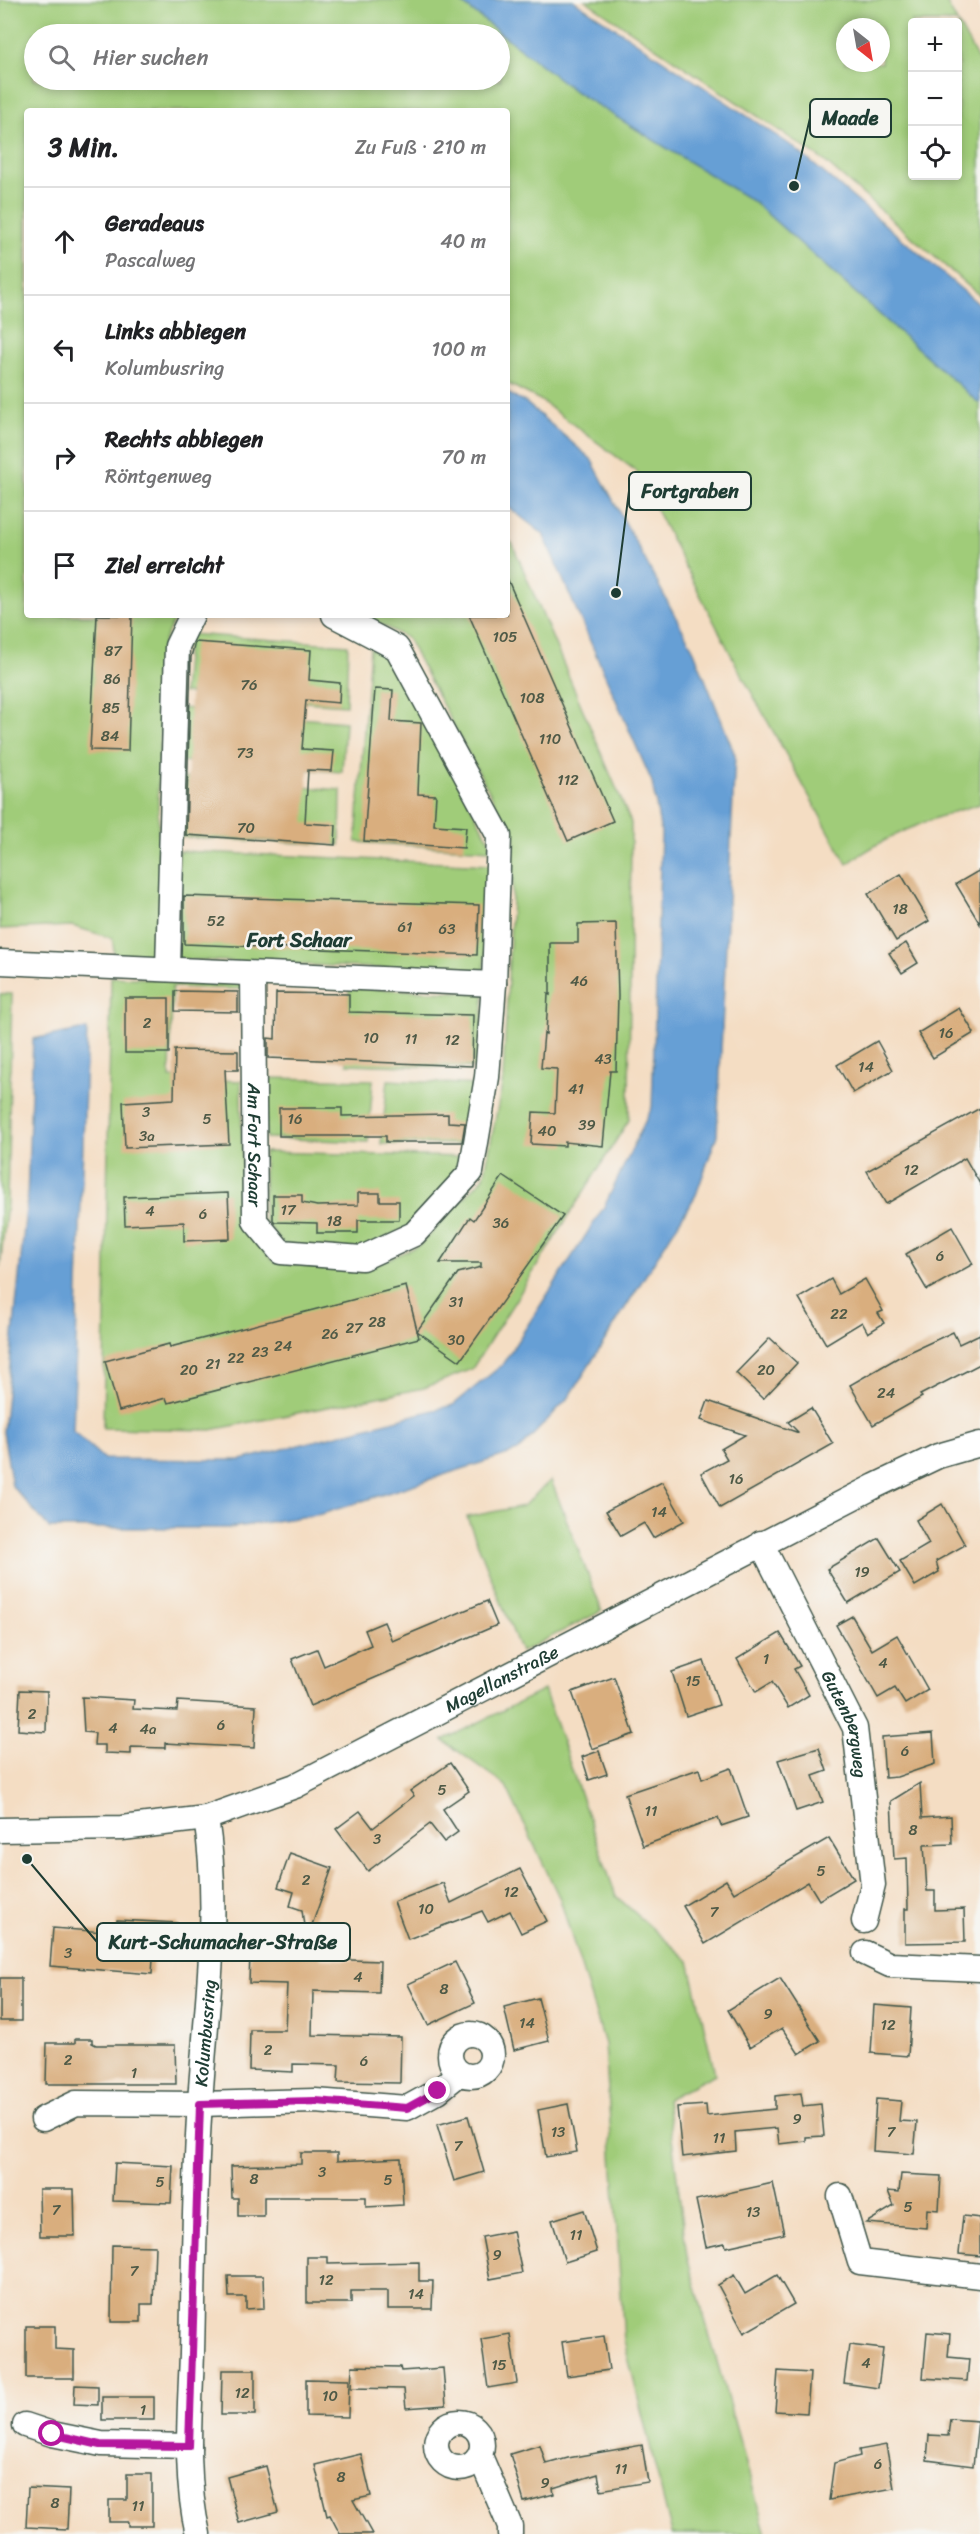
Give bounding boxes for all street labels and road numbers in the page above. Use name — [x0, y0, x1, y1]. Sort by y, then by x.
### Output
street label: Am Fort Schaar — [238, 1082, 271, 1209]
street label: Magellanstraße — [439, 1636, 565, 1722]
street label: Gutenbergweg — [812, 1664, 877, 1780]
street label: Kolumbusring — [185, 1978, 226, 2088]

